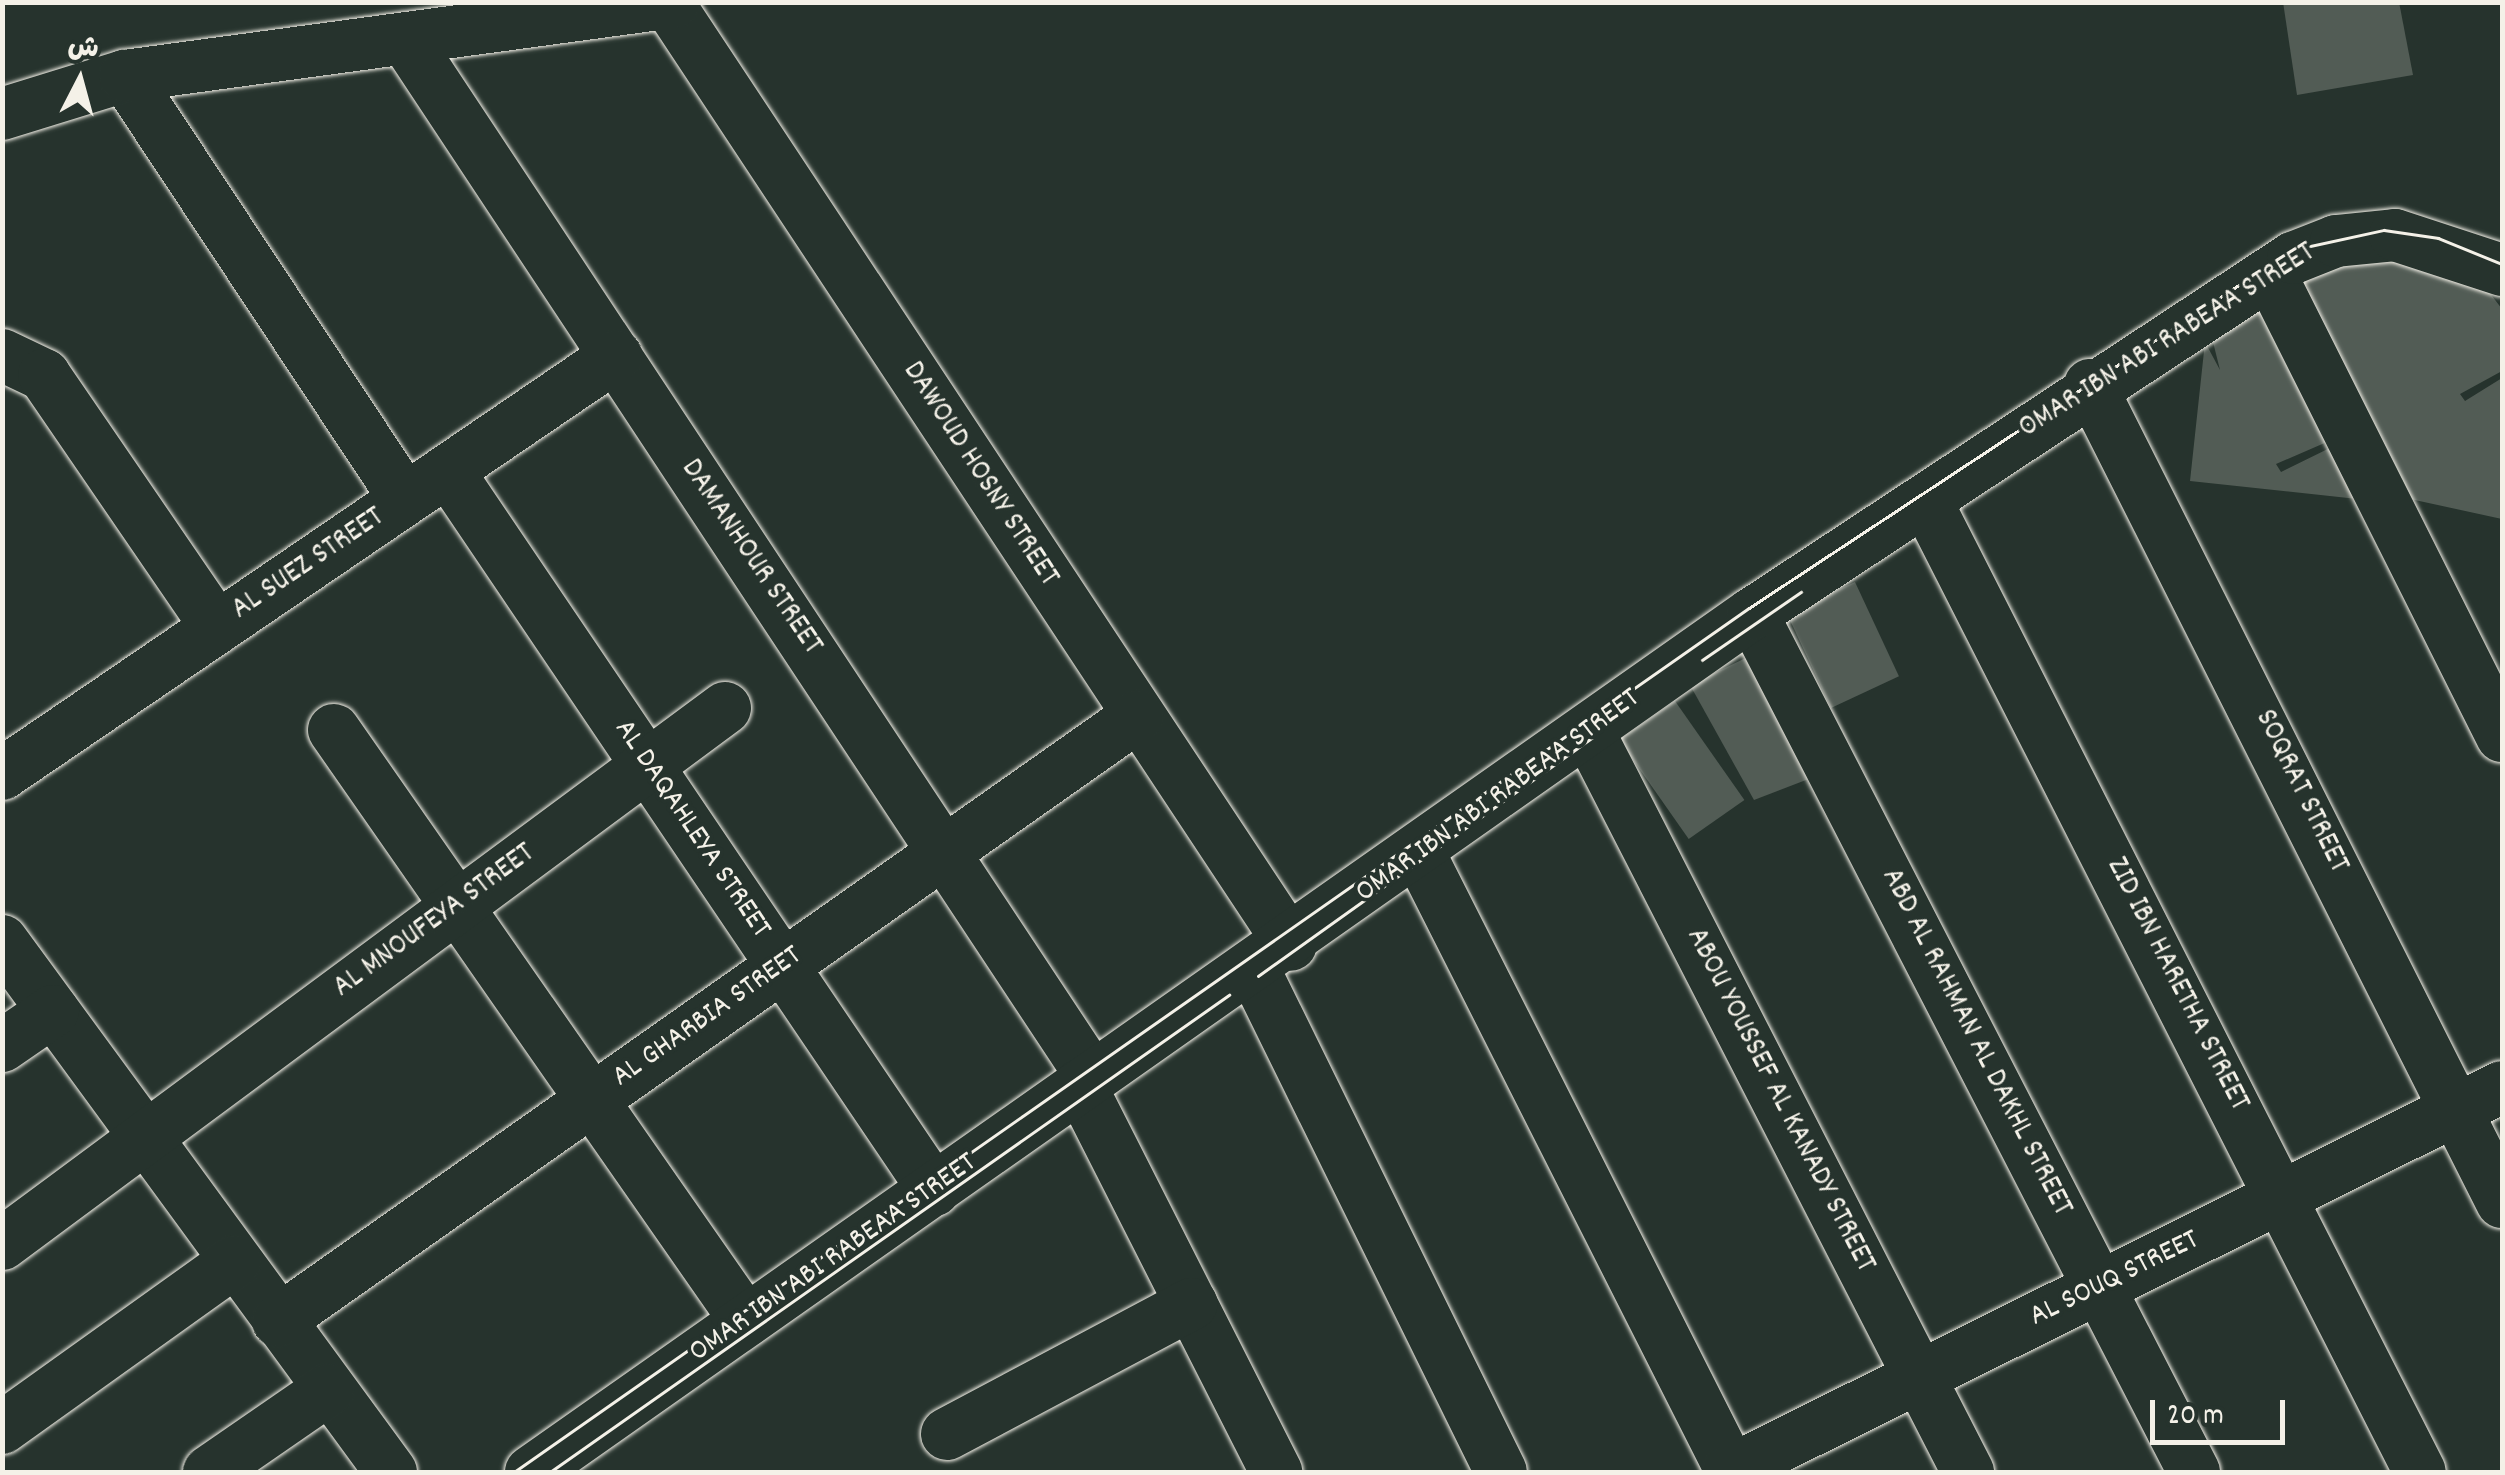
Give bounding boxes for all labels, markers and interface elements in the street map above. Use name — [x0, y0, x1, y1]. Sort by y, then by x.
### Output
text: ش — [66, 29, 101, 72]
north arrow — [30, 30, 130, 130]
street label: OMAR IBN ABI RABEAA STREET — [2013, 236, 2323, 448]
street label: DAWOUD HOSNY STREET — [893, 356, 1065, 594]
street label: DAMANHOUR STREET — [671, 453, 829, 663]
street label: AL SUEZ STREET — [226, 501, 392, 629]
street label: OMAR IBN ABI RABEAA STREET — [1350, 682, 1648, 912]
street label: SOQRAT STREET — [2245, 705, 2355, 879]
street label: AL DAQAHLEYA STREET — [605, 714, 777, 946]
street label: AL MNOUFEYA STREET — [327, 837, 543, 1007]
street label: ZID IBN HARETHA STREET — [2096, 852, 2256, 1118]
street label: ABD AL RAHMAN AL DAKHL STREET — [1872, 863, 2078, 1223]
street label: ABOU YOUSSEF AL KANADY STREET — [1676, 923, 1882, 1279]
street label: AL GHARBIA STREET — [606, 939, 810, 1097]
street label: OMAR IBN ABI RABEAA STREET — [684, 1146, 984, 1372]
street label: AL SOUQ STREET — [2024, 1224, 2206, 1336]
scale bar — [2155, 1380, 2290, 1442]
text: 20 m — [2167, 1396, 2224, 1439]

